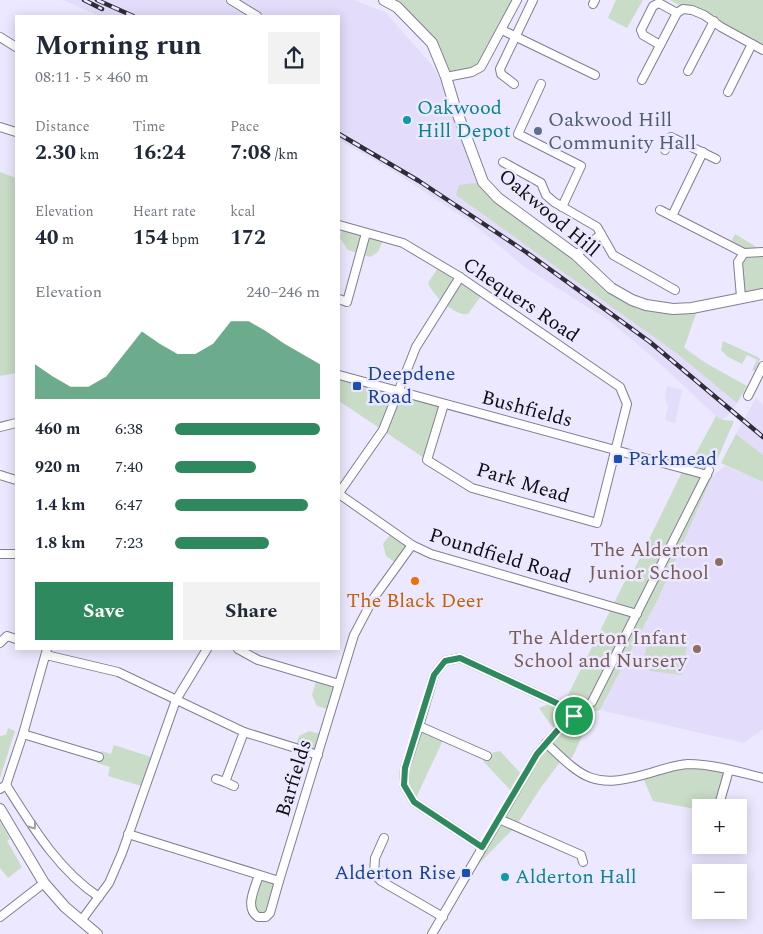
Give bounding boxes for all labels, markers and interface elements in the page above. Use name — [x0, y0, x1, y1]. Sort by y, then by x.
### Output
text: Morning run — [35, 24, 202, 67]
button: share — [268, 32, 320, 84]
text: 08:11 · 5 × 460 m — [35, 65, 149, 89]
place label: Oakwood Hill Depot — [417, 93, 511, 146]
place label: Oakwood Hill Community Hall — [548, 105, 696, 158]
marker: Oakwood Hill Depot — [401, 114, 413, 126]
text: Distance — [35, 116, 90, 137]
text: Time — [133, 116, 165, 137]
text: Pace — [230, 116, 259, 137]
marker: Oakwood Hill Community Hall — [532, 125, 544, 137]
text: 2.30 — [35, 137, 76, 169]
text: 16:24 — [133, 137, 185, 169]
text: 7:08 — [230, 137, 271, 169]
text: km — [76, 144, 99, 165]
text: /km — [271, 144, 298, 165]
street label: Oakwood Hill — [492, 162, 606, 264]
text: Elevation — [35, 201, 94, 222]
text: Heart rate — [133, 201, 196, 222]
text: kcal — [230, 201, 255, 222]
text: 40 — [35, 222, 59, 254]
text: 154 — [133, 222, 168, 254]
text: 172 — [230, 222, 266, 254]
text: m — [59, 229, 74, 250]
text: bpm — [168, 229, 199, 250]
street label: Chequers Road — [457, 250, 585, 350]
text: Elevation — [35, 280, 102, 304]
text: 240–246 m — [246, 280, 320, 304]
place label: Deepdene Road — [367, 359, 455, 412]
marker: Deepdene Road — [351, 380, 363, 392]
street label: Bushfields — [478, 382, 576, 436]
text: 460 m — [35, 417, 80, 441]
text: 6:38 — [115, 417, 143, 441]
place label: Parkmead — [628, 444, 717, 474]
marker: Parkmead — [612, 453, 624, 465]
text: 920 m — [35, 455, 80, 479]
text: 7:40 — [115, 455, 143, 479]
street label: Park Mead — [473, 455, 573, 511]
text: 1.4 km — [35, 493, 85, 517]
text: 6:47 — [115, 493, 143, 517]
street label: Poundfield Road — [425, 520, 575, 592]
text: 1.8 km — [35, 531, 85, 555]
text: 7:23 — [115, 531, 143, 555]
place label: The Alderton Junior School — [589, 535, 709, 588]
marker: The Alderton Junior School — [713, 556, 725, 568]
marker: The Black Deer — [409, 575, 421, 587]
button: Save — [35, 582, 173, 640]
button: Share — [183, 582, 320, 640]
place label: The Black Deer — [347, 586, 484, 616]
place label: The Alderton Infant School and Nursery — [509, 623, 688, 676]
marker: The Alderton Infant School and Nursery — [691, 643, 703, 655]
pin — [553, 695, 595, 737]
icon: arrive — [560, 702, 588, 730]
street label: Barfields — [268, 736, 320, 820]
map controls — [692, 799, 747, 919]
button: + — [692, 799, 747, 854]
one-way arrow — [27, 820, 35, 829]
place label: Alderton Rise — [334, 858, 456, 888]
place label: Alderton Hall — [515, 862, 637, 892]
button: − — [692, 864, 747, 919]
marker: Alderton Rise — [460, 867, 472, 879]
marker: Alderton Hall — [499, 871, 511, 883]

